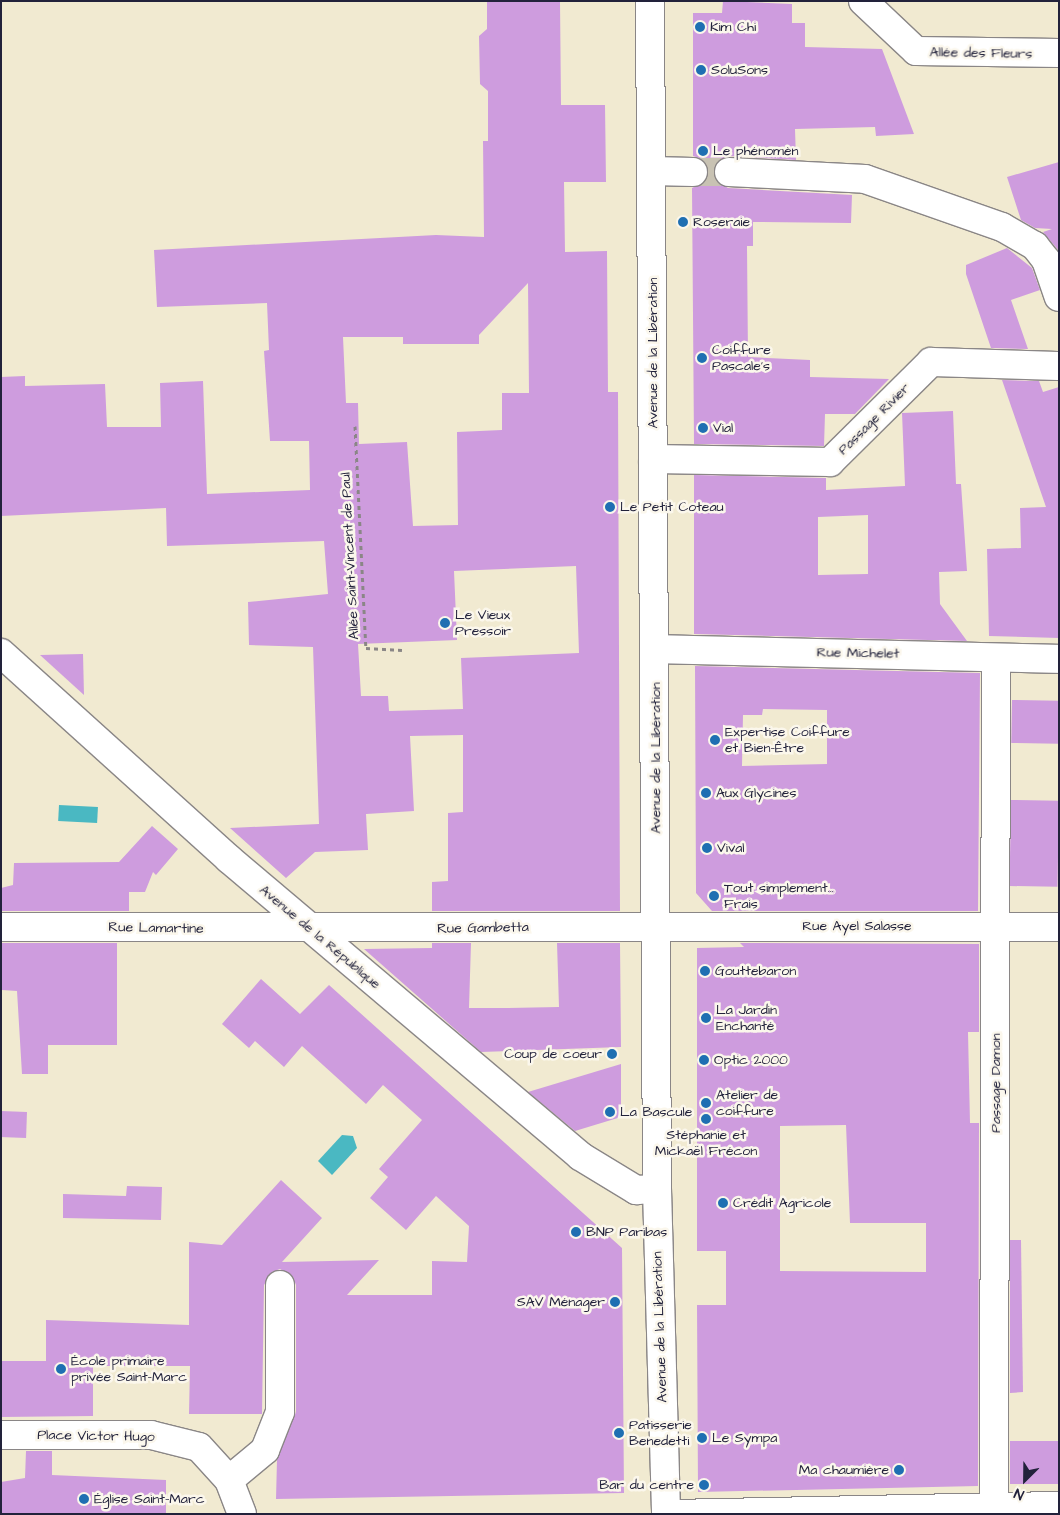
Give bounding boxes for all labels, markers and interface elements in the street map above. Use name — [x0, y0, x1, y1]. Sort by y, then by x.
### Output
place label: Kim Chi — [710, 19, 756, 35]
marker: Kim Chi — [694, 21, 706, 33]
street label: Allée des Fleurs — [929, 44, 1033, 62]
place label: SoluSons — [711, 62, 768, 78]
marker: SoluSons — [695, 64, 707, 76]
place label: Le phénomèn — [713, 143, 799, 159]
marker: Le phénomèn — [697, 145, 709, 157]
place label: Roseraie — [693, 214, 750, 230]
marker: Roseraie — [677, 216, 689, 228]
street label: Avenue de la Libération — [645, 277, 661, 429]
place label: Coiffure Pascale's — [712, 342, 771, 374]
marker: Coiffure Pascale's — [696, 352, 708, 364]
street label: Passage Rivier — [835, 380, 913, 458]
place label: Vial — [713, 420, 733, 436]
marker: Vial — [697, 422, 709, 434]
street label: Allée Saint-Vincent de Paul — [337, 472, 363, 640]
place label: Le Petit Coteau — [620, 499, 724, 515]
marker: Le Petit Coteau — [604, 501, 616, 513]
place label: Le Vieux Pressoir — [455, 607, 511, 640]
marker: Le Vieux Pressoir — [439, 617, 451, 629]
street label: Rue Michelet — [816, 644, 900, 662]
street label: Avenue de la Libération — [648, 682, 664, 834]
place label: Expertise Coiffure et Bien-Être — [725, 724, 850, 756]
marker: Expertise Coiffure et Bien-Être — [709, 734, 721, 746]
place label: Aux Glycines — [716, 785, 796, 801]
marker: Aux Glycines — [700, 787, 712, 799]
place label: Vival — [717, 840, 744, 856]
marker: Vival — [701, 842, 713, 854]
place label: Tout simplement... Frais — [724, 880, 834, 912]
street label: Avenue de la République — [256, 881, 384, 993]
marker: Tout simplement... Frais — [708, 890, 720, 902]
street label: Rue Ayel Salasse — [802, 918, 912, 934]
street label: Rue Lamartine — [108, 919, 204, 937]
street label: Rue Gambetta — [437, 919, 529, 937]
place label: Gouttebaron — [715, 963, 796, 979]
marker: Gouttebaron — [699, 965, 711, 977]
place label: La Jardin Enchanté — [716, 1002, 777, 1034]
marker: La Jardin Enchanté — [700, 1012, 712, 1024]
street label: Passage Damon — [988, 1033, 1004, 1133]
place label: Coup de coeur — [504, 1046, 602, 1062]
marker: Coup de coeur — [606, 1048, 618, 1060]
place label: Optic 2000 — [714, 1052, 788, 1068]
marker: Optic 2000 — [698, 1054, 710, 1066]
place label: Atelier de coiffure — [716, 1087, 778, 1120]
marker: Atelier de coiffure — [700, 1097, 712, 1109]
place label: La Bascule — [620, 1104, 692, 1120]
marker: La Bascule — [604, 1106, 616, 1118]
marker: Stéphanie et Mickaël Frécon — [700, 1113, 712, 1125]
place label: Stéphanie et Mickaël Frécon — [655, 1127, 757, 1160]
place label: Crédit Agricole — [733, 1195, 831, 1211]
marker: Crédit Agricole — [717, 1197, 729, 1209]
place label: BNP Paribas — [586, 1224, 667, 1240]
marker: BNP Paribas — [570, 1226, 582, 1238]
street label: Avenue de la Libération — [649, 1251, 671, 1403]
place label: SAV Ménager — [517, 1294, 605, 1310]
marker: SAV Ménager — [609, 1296, 621, 1308]
place label: École primaire privée Saint-Marc — [71, 1353, 187, 1385]
marker: École primaire privée Saint-Marc — [55, 1363, 67, 1375]
place label: Patisserie Benedetti — [629, 1417, 692, 1450]
street label: Place Victor Hugo — [37, 1427, 155, 1445]
marker: Patisserie Benedetti — [613, 1427, 625, 1439]
place label: Le Sympa — [712, 1430, 777, 1446]
marker: Le Sympa — [696, 1432, 708, 1444]
north arrow — [1000, 1455, 1050, 1505]
place label: Ma chaumière — [799, 1462, 889, 1478]
marker: Ma chaumière — [893, 1464, 905, 1476]
place label: Bar du centre — [599, 1477, 694, 1493]
marker: Bar du centre — [698, 1479, 710, 1491]
text: N — [1011, 1483, 1027, 1505]
place label: Église Saint-Marc — [94, 1491, 205, 1507]
marker: Église Saint-Marc — [78, 1493, 90, 1505]

